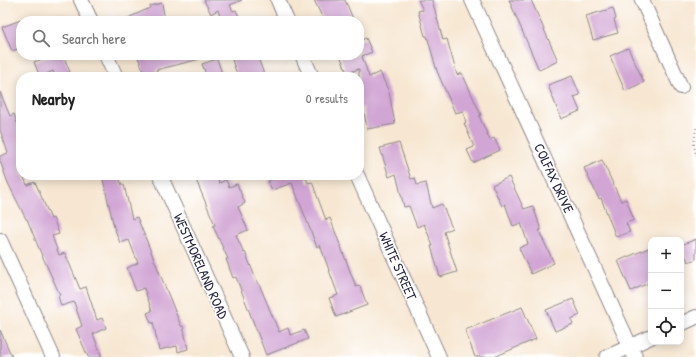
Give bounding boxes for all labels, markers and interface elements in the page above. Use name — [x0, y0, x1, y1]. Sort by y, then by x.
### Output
search box — [16, 16, 364, 60]
icon: search — [30, 27, 52, 49]
text: Search here — [62, 28, 126, 49]
text: Nearby — [32, 87, 75, 110]
text: 0 results — [306, 89, 348, 107]
street label: COLFAX DRIVE — [530, 140, 579, 216]
street label: WESTMORELAND ROAD — [170, 210, 233, 322]
street label: WHITE STREET — [375, 229, 422, 303]
map controls — [648, 237, 684, 345]
button: + — [648, 237, 684, 273]
button: − — [648, 273, 684, 309]
button: locate — [648, 309, 684, 345]

